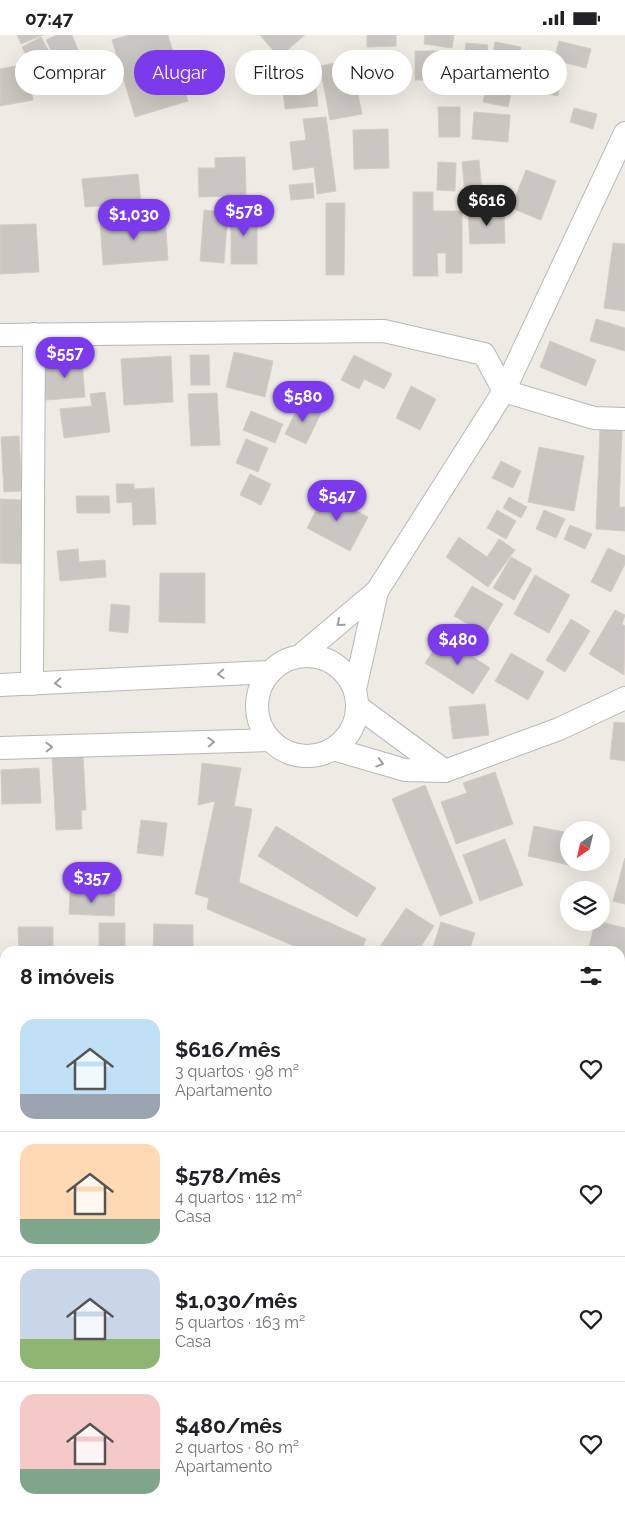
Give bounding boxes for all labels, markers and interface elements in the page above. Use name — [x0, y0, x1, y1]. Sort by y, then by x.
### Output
text: 07:47 — [25, 7, 74, 29]
chip: Comprar — [15, 50, 124, 95]
chip: Alugar — [134, 50, 225, 95]
chip: Filtros — [235, 50, 322, 95]
chip: Novo — [332, 50, 412, 95]
chip: Apartamento — [422, 50, 567, 95]
pin: $616 — [457, 185, 517, 227]
text: $616 — [468, 191, 506, 210]
pin: $578 — [214, 195, 274, 237]
pin: $1,030 — [93, 199, 175, 241]
text: $578 — [225, 201, 263, 220]
text: $1,030 — [109, 205, 159, 224]
pin: $557 — [35, 337, 95, 379]
text: $557 — [47, 343, 83, 362]
pin: $580 — [273, 381, 333, 423]
text: $580 — [284, 387, 322, 406]
pin: $547 — [307, 479, 367, 522]
text: $547 — [318, 486, 356, 505]
one-way arrow — [336, 617, 345, 626]
pin: $480 — [428, 623, 488, 666]
text: $480 — [439, 630, 477, 649]
one-way arrow — [216, 669, 224, 680]
one-way arrow — [54, 677, 62, 688]
one-way arrow — [207, 736, 215, 747]
one-way arrow — [45, 742, 53, 752]
one-way arrow — [375, 757, 384, 767]
north arrow — [560, 821, 610, 871]
map controls — [560, 821, 610, 931]
pin: $357 — [62, 861, 122, 904]
text: $357 — [74, 868, 110, 887]
button: layers — [560, 881, 610, 931]
icon: filters — [577, 962, 605, 990]
text: 8 imóveis — [20, 964, 114, 989]
text: $616/mês — [175, 1037, 281, 1062]
icon: home — [60, 1039, 120, 1099]
icon: heart — [577, 1055, 605, 1083]
text: 3 quartos · 98 m² — [175, 1062, 299, 1081]
text: Apartamento — [175, 1081, 272, 1100]
text: $578/mês — [175, 1163, 281, 1188]
icon: home — [60, 1164, 120, 1224]
icon: heart — [577, 1180, 605, 1208]
text: 4 quartos · 112 m² — [175, 1188, 302, 1207]
text: Casa — [175, 1207, 211, 1226]
text: $1,030/mês — [175, 1288, 297, 1313]
icon: home — [60, 1289, 120, 1349]
icon: heart — [577, 1305, 605, 1333]
text: 5 quartos · 163 m² — [175, 1313, 305, 1332]
text: Casa — [175, 1332, 211, 1351]
text: $480/mês — [175, 1413, 282, 1438]
icon: home — [60, 1414, 120, 1474]
icon: heart — [577, 1430, 605, 1458]
text: 2 quartos · 80 m² — [175, 1438, 299, 1457]
text: Apartamento — [175, 1457, 272, 1476]

